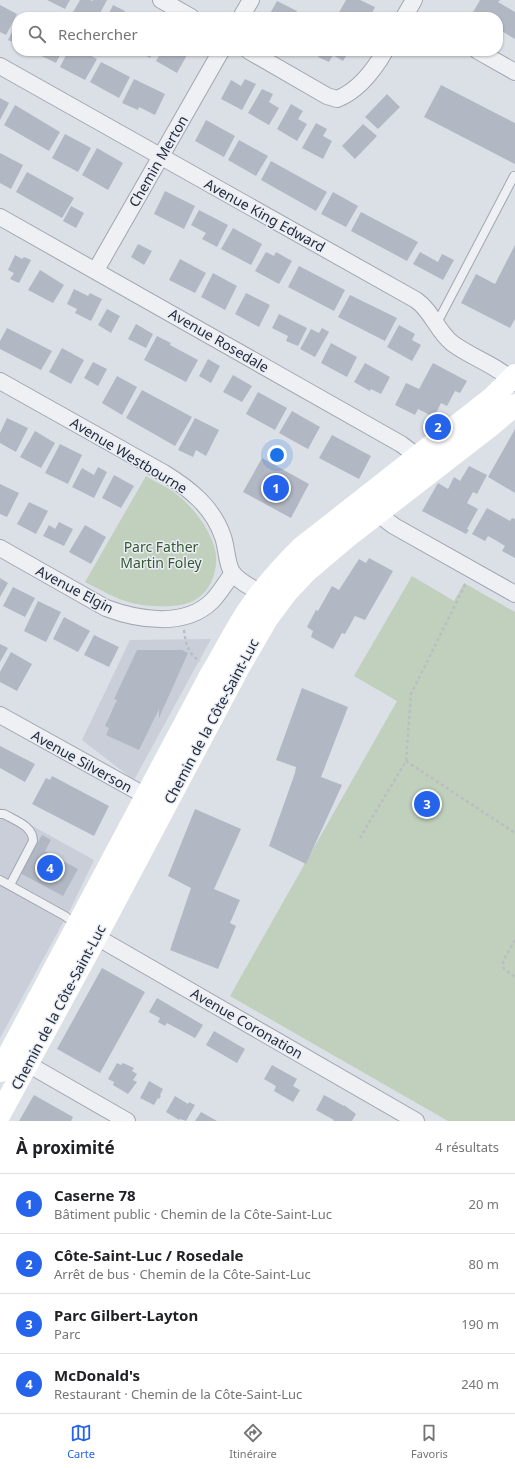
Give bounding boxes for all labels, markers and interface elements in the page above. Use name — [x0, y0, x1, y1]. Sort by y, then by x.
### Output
search box — [12, 12, 503, 56]
icon: search — [26, 23, 48, 45]
text: Rechercher — [58, 24, 138, 44]
street label: Chemin Merton — [124, 112, 192, 210]
street label: Avenue King Edward — [201, 174, 329, 256]
street label: Avenue Rosedale — [166, 304, 273, 376]
pin: 2 — [425, 412, 451, 442]
street label: Avenue Westbourne — [67, 413, 191, 498]
your location — [267, 445, 287, 465]
pin: 1 — [263, 473, 289, 503]
park label: Parc Father Martin Foley — [120, 537, 203, 572]
street label: Avenue Elgin — [33, 561, 117, 617]
street label: Chemin de la Côte-Saint-Luc — [159, 635, 263, 807]
street label: Avenue Silverson — [28, 725, 136, 797]
pin: 3 — [414, 789, 440, 819]
pin: 4 — [37, 853, 63, 883]
street label: Chemin de la Côte-Saint-Luc — [6, 921, 110, 1093]
street label: Avenue Coronation — [188, 983, 306, 1063]
text: À proximité — [16, 1136, 115, 1159]
text: 4 résultats — [435, 1138, 499, 1156]
text: Caserne 78 — [54, 1185, 136, 1205]
text: 1 — [25, 1195, 33, 1213]
text: 20 m — [469, 1195, 499, 1213]
text: Bâtiment public · Chemin de la Côte-Saint-Luc — [54, 1205, 332, 1223]
text: Côte-Saint-Luc / Rosedale — [54, 1245, 244, 1265]
text: 2 — [25, 1255, 33, 1273]
text: 80 m — [469, 1255, 499, 1273]
text: Arrêt de bus · Chemin de la Côte-Saint-Luc — [54, 1265, 311, 1283]
text: Parc Gilbert-Layton — [54, 1305, 198, 1325]
text: 3 — [25, 1315, 33, 1333]
text: 190 m — [461, 1315, 499, 1333]
text: Parc — [54, 1325, 81, 1343]
text: McDonald's — [54, 1365, 140, 1385]
text: 4 — [25, 1375, 33, 1393]
text: 240 m — [461, 1375, 499, 1393]
text: Restaurant · Chemin de la Côte-Saint-Luc — [54, 1385, 302, 1403]
tab: Carte — [67, 1422, 95, 1461]
tab: Itinéraire — [229, 1422, 277, 1461]
tab: Favoris — [411, 1422, 448, 1461]

